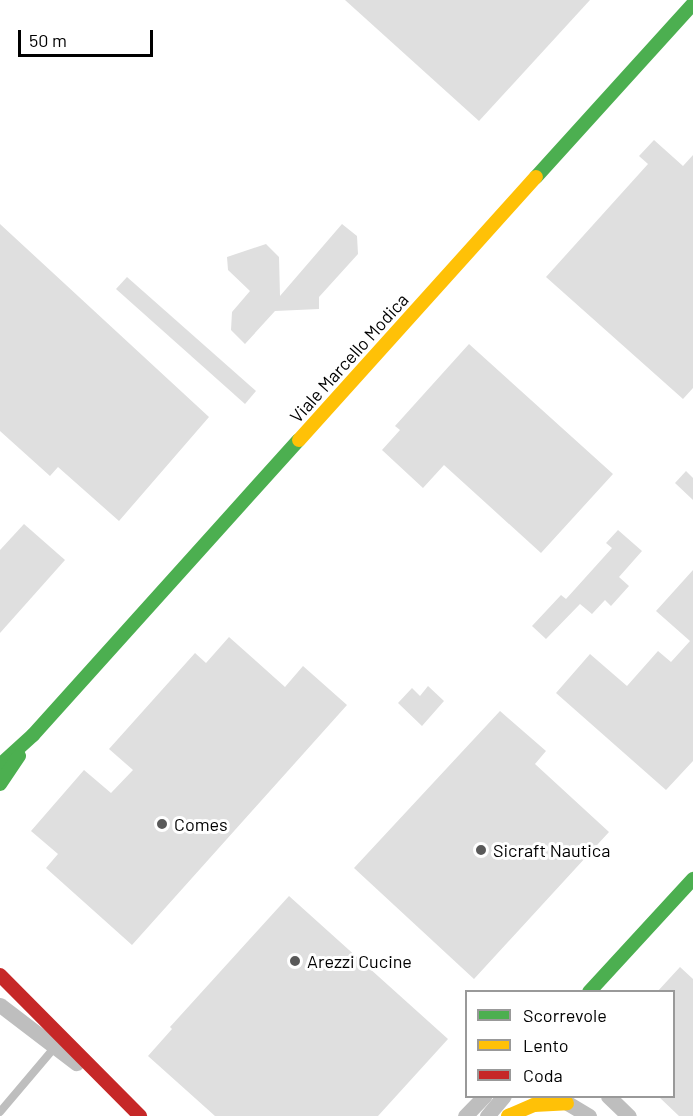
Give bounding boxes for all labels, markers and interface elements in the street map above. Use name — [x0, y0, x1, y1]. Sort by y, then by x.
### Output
scale bar — [21, 18, 156, 56]
text: 50 m — [29, 29, 67, 51]
street label: Viale Marcello Modica — [285, 289, 413, 427]
place label: Comes — [174, 813, 228, 835]
marker: Comes — [155, 817, 169, 831]
place label: Sicraft Nautica — [493, 839, 610, 861]
marker: Sicraft Nautica — [474, 843, 488, 857]
place label: Arezzi Cucine — [307, 950, 412, 972]
marker: Arezzi Cucine — [288, 954, 302, 968]
legend — [465, 990, 675, 1098]
text: Scorrevole — [523, 1004, 607, 1026]
text: Lento — [523, 1034, 569, 1056]
text: Coda — [523, 1064, 563, 1086]

